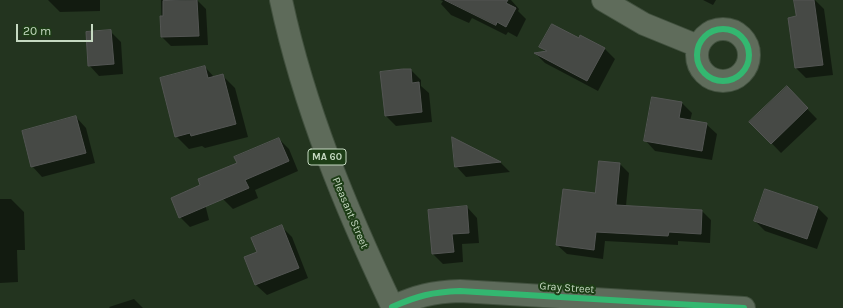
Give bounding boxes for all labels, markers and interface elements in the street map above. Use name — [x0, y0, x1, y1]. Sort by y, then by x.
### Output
scale bar — [18, 16, 95, 42]
text: 20 m — [23, 24, 51, 38]
road number: MA 60 — [308, 149, 346, 165]
street label: Pleasant Street — [329, 175, 371, 251]
street label: Gray Street — [539, 279, 595, 297]

